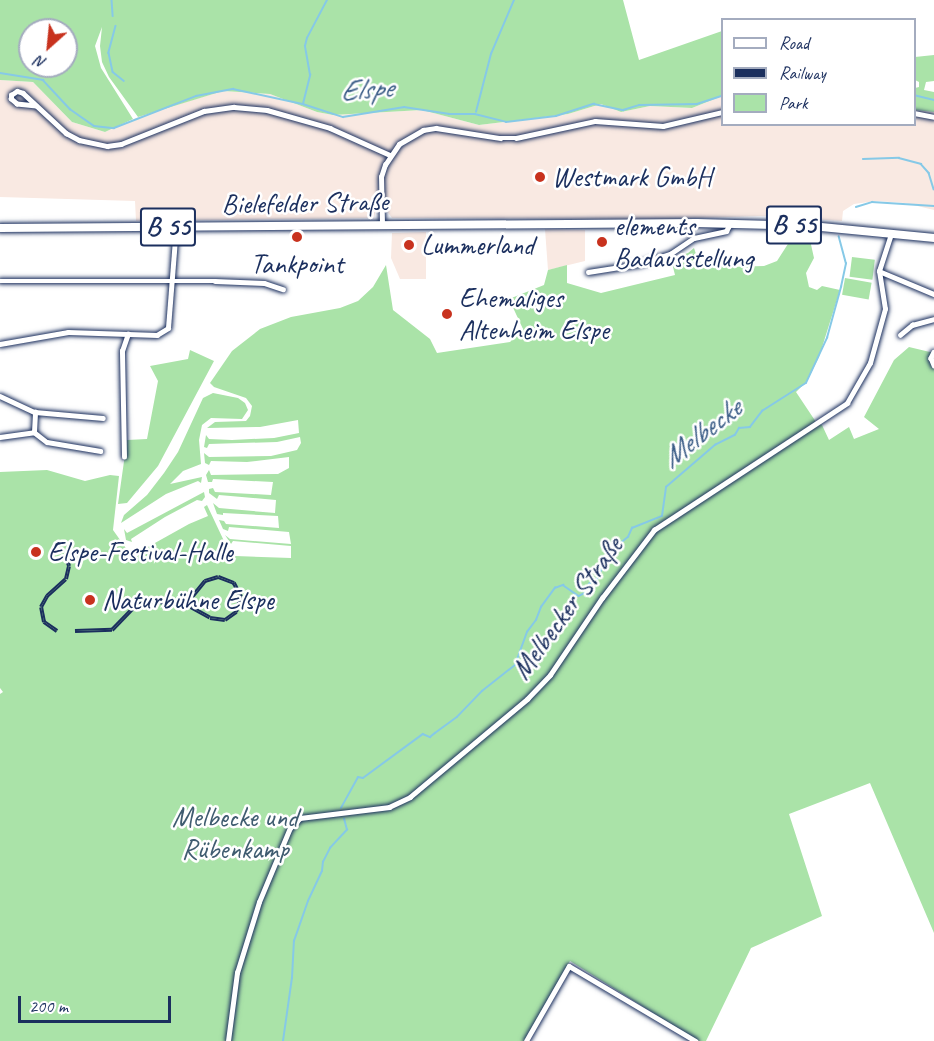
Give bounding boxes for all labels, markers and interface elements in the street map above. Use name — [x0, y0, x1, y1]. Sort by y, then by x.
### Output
north arrow — [18, 18, 78, 78]
legend — [721, 18, 916, 126]
text: Road — [779, 32, 809, 54]
text: N — [32, 51, 50, 73]
text: Railway — [779, 62, 826, 84]
water label: Elspe — [339, 69, 393, 109]
text: Park — [779, 92, 808, 114]
place label: Westmark GmbH — [552, 160, 712, 194]
marker: Westmark GmbH — [533, 170, 547, 184]
street label: Bielefelder Straße — [221, 185, 389, 221]
road number: B 55 — [766, 201, 822, 249]
road number: B 55 — [140, 203, 196, 251]
place label: elements Badausstellung — [614, 209, 753, 275]
place label: Lummerland — [421, 228, 534, 262]
marker: Tankpoint — [290, 230, 304, 244]
marker: elements Badausstellung — [595, 235, 609, 249]
marker: Lummerland — [402, 238, 416, 252]
place label: Tankpoint — [251, 247, 343, 281]
place label: Ehemaliges Altenheim Elspe — [459, 281, 609, 347]
marker: Ehemaliges Altenheim Elspe — [440, 307, 454, 321]
water label: Melbecke — [654, 391, 748, 475]
street label: Melbecker Straße — [504, 530, 630, 686]
place label: Elspe-Festival-Halle — [48, 535, 233, 569]
marker: Elspe-Festival-Halle — [29, 545, 43, 559]
place label: Naturbühne Elspe — [102, 583, 273, 617]
marker: Naturbühne Elspe — [83, 593, 97, 607]
park label: Melbecke und Rübenkamp — [172, 800, 298, 866]
scale bar — [21, 984, 174, 1022]
text: 200 m — [29, 995, 68, 1017]

